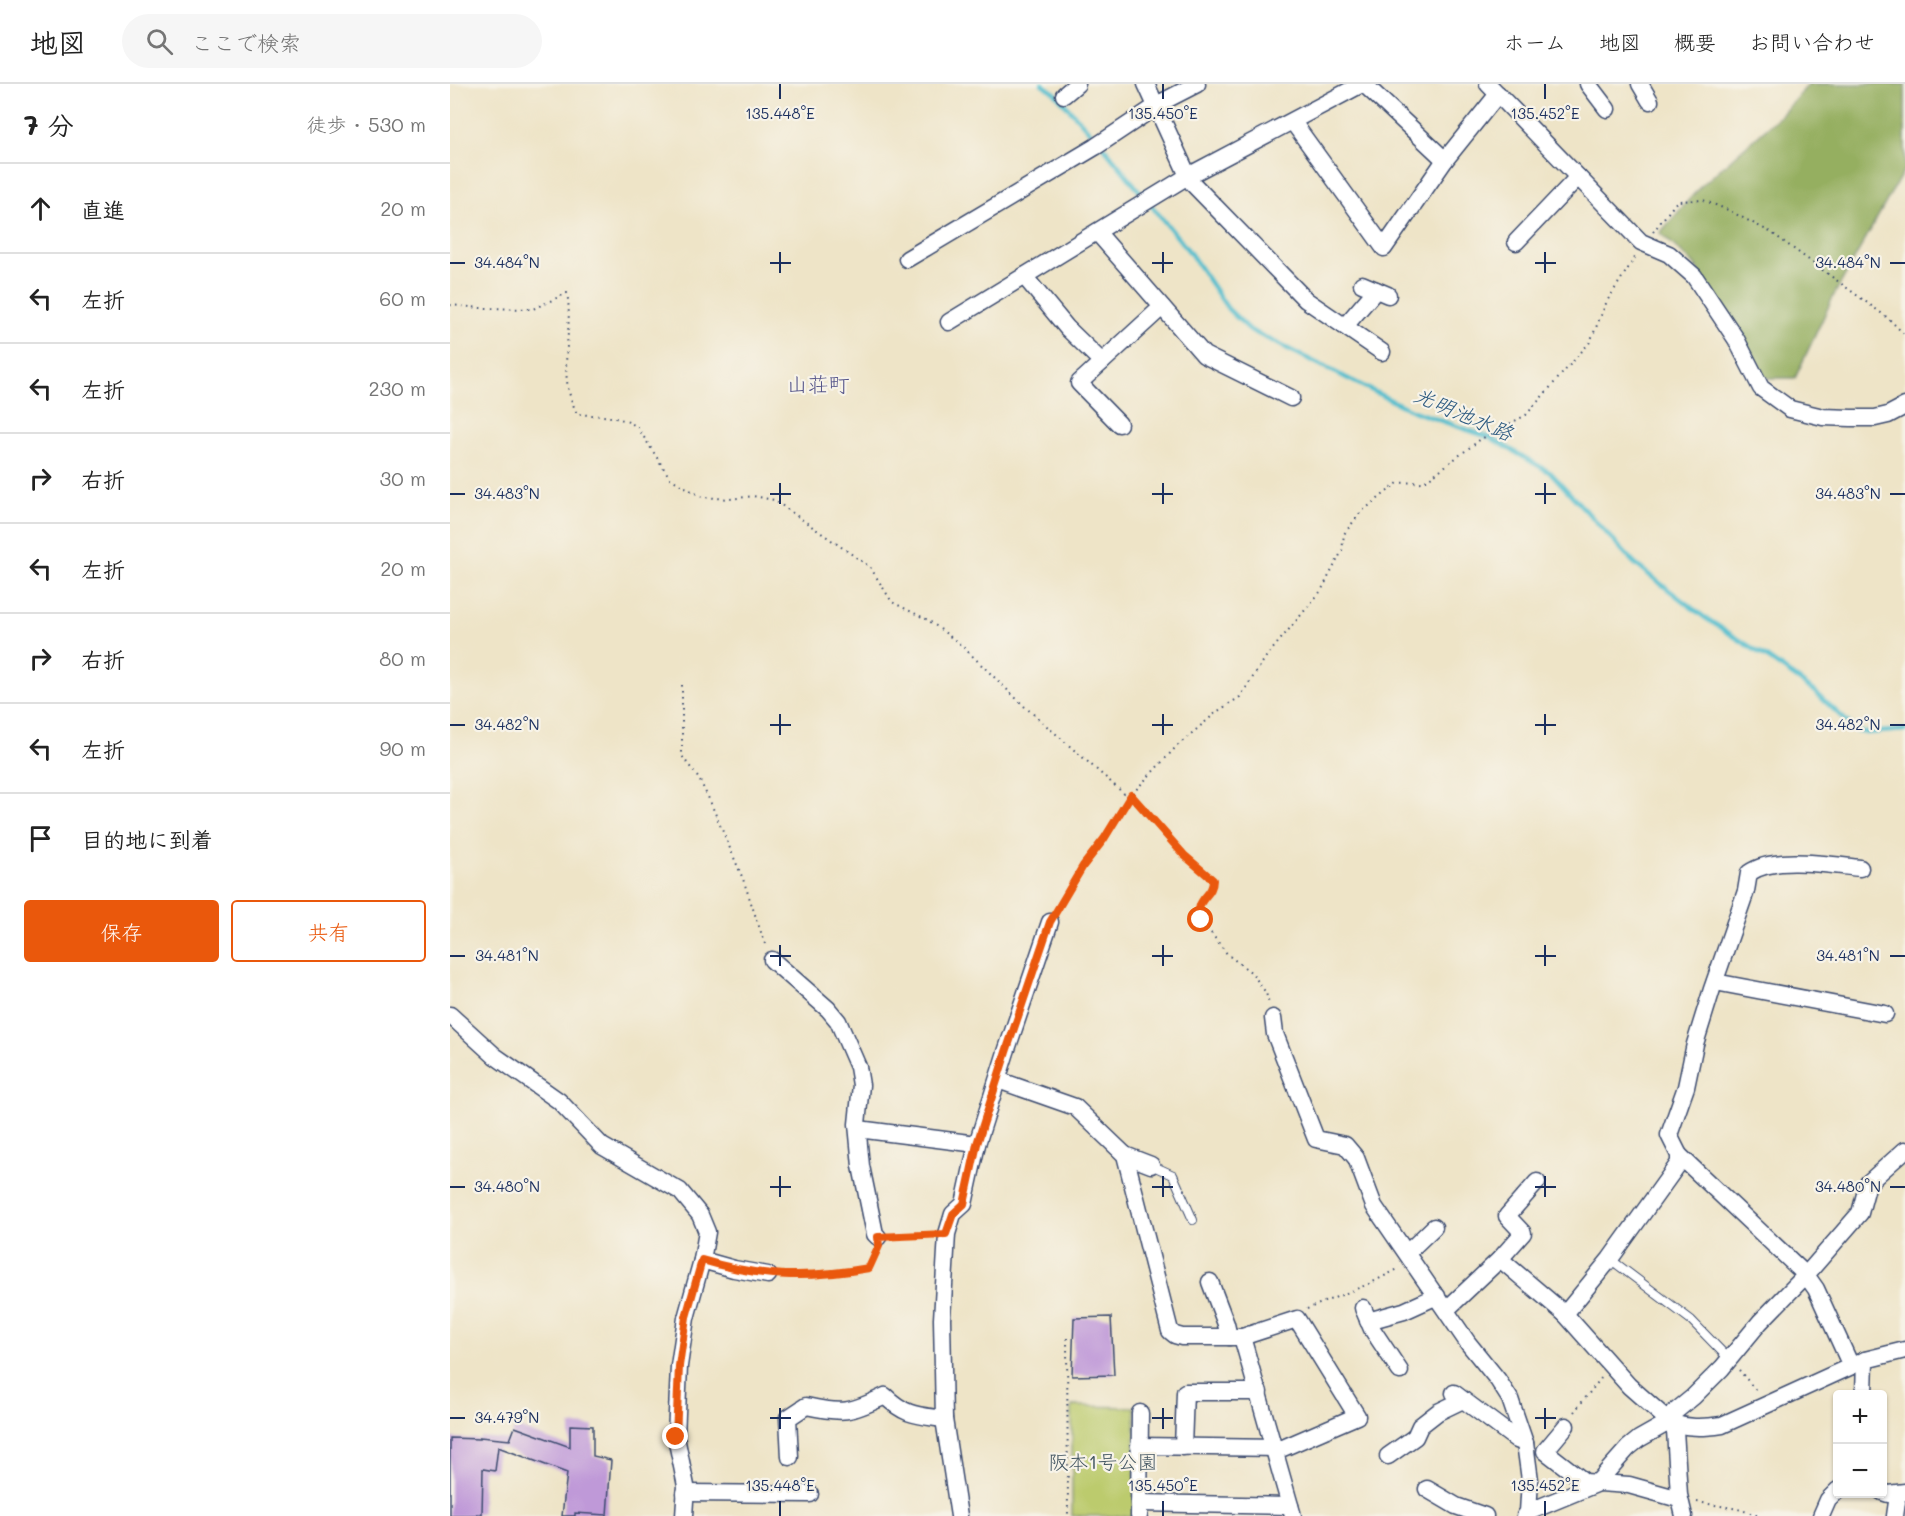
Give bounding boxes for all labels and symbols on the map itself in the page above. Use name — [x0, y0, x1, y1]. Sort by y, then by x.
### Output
text: 135.448°E — [745, 103, 815, 123]
text: 135.450°E — [1128, 103, 1198, 123]
text: 135.452°E — [1511, 103, 1580, 123]
text: 34.484°N — [474, 252, 540, 272]
text: 34.484°N — [1815, 252, 1881, 272]
district label: 山荘町 — [787, 370, 850, 397]
water label: 光明池水路 — [1410, 380, 1519, 446]
text: 34.483°N — [474, 483, 540, 503]
text: 34.483°N — [1815, 483, 1881, 503]
text: 34.482°N — [474, 714, 540, 734]
text: 34.482°N — [1815, 714, 1881, 734]
route start — [1187, 906, 1213, 932]
text: 34.481°N — [475, 945, 539, 965]
text: 34.481°N — [1816, 945, 1880, 965]
text: 34.480°N — [474, 1176, 540, 1196]
text: 34.480°N — [1815, 1176, 1881, 1196]
text: 34.479°N — [475, 1407, 539, 1427]
route end — [662, 1423, 688, 1449]
park label: 阪本1号公園 — [1049, 1448, 1157, 1474]
text: 135.448°E — [745, 1475, 815, 1495]
text: 135.450°E — [1128, 1475, 1198, 1495]
text: 135.452°E — [1511, 1475, 1580, 1495]

